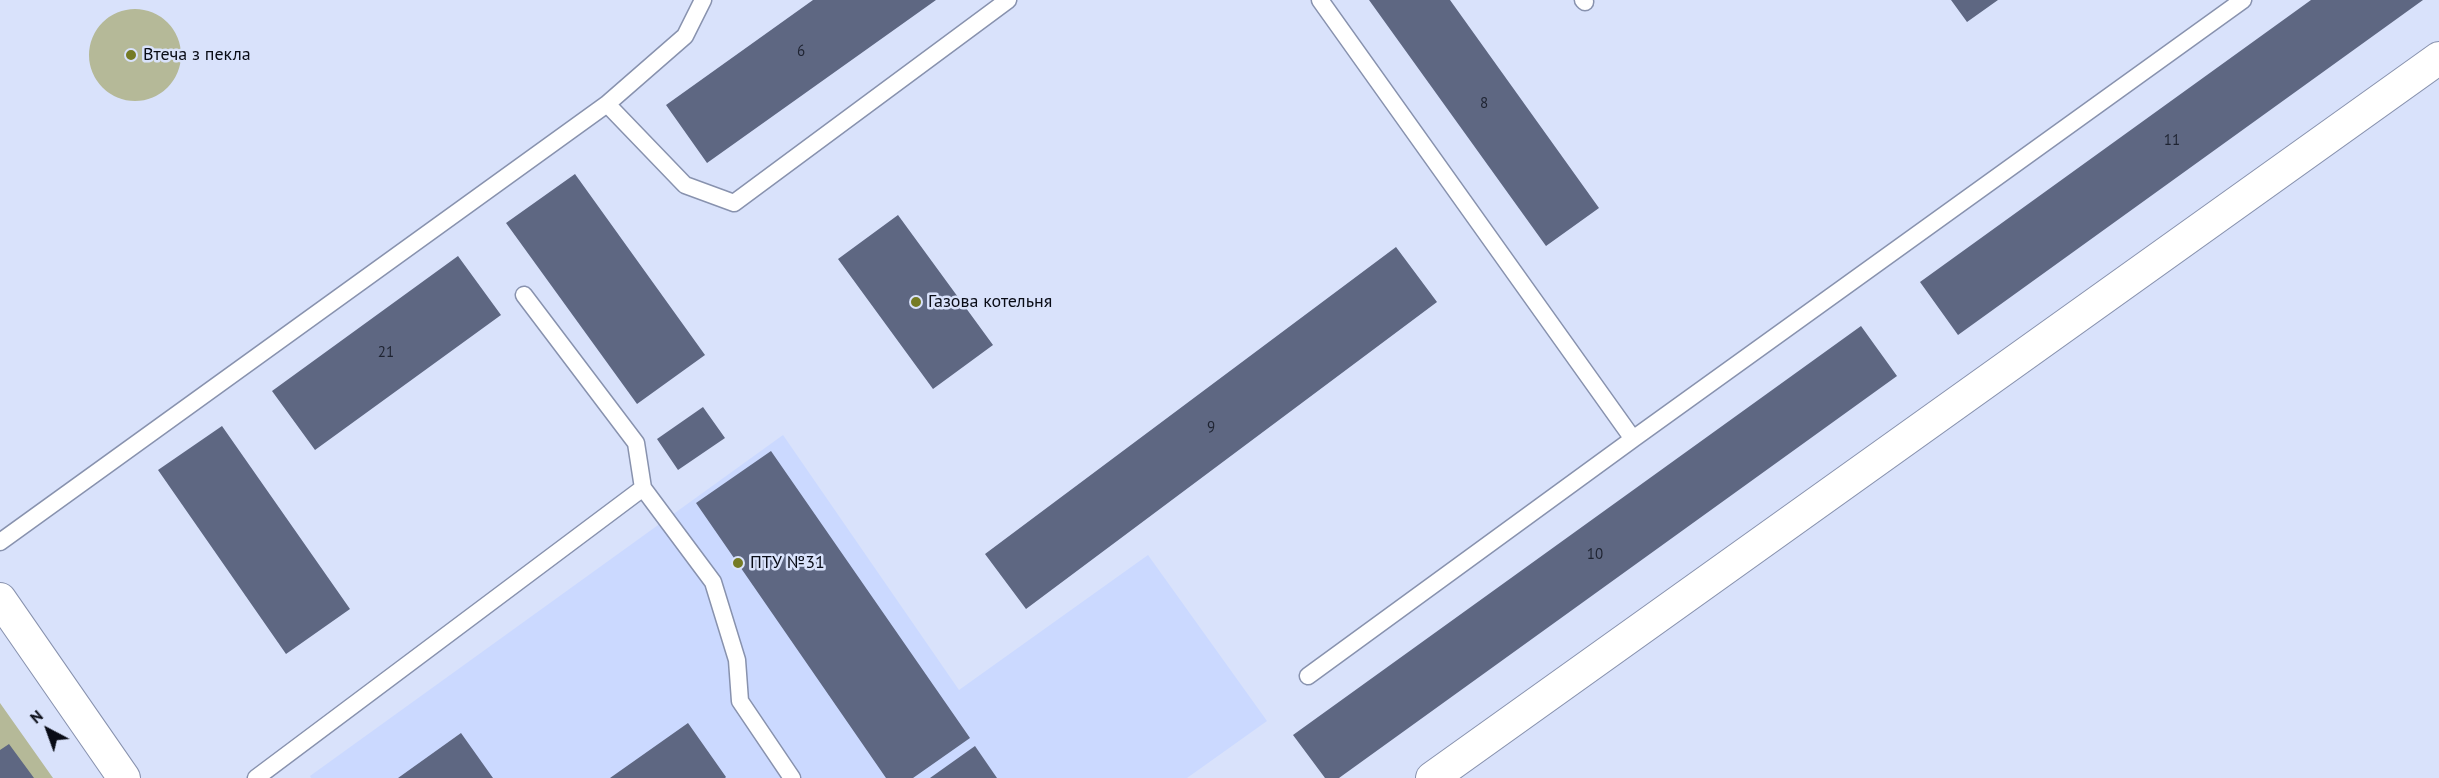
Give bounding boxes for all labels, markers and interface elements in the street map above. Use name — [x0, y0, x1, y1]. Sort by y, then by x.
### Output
house number: 6 — [797, 43, 805, 61]
place label: Втеча з пекла — [143, 44, 251, 66]
marker: Втеча з пекла — [124, 48, 138, 62]
house number: 8 — [1480, 95, 1488, 113]
house number: 11 — [2164, 132, 2180, 150]
place label: Газова котельня — [928, 291, 1052, 313]
marker: Газова котельня — [909, 295, 923, 309]
house number: 21 — [378, 344, 394, 362]
house number: 9 — [1207, 419, 1215, 437]
house number: 10 — [1587, 546, 1603, 564]
place label: ПТУ №31 — [750, 552, 825, 574]
marker: ПТУ №31 — [731, 556, 745, 570]
north arrow — [18, 700, 78, 760]
text: N — [26, 705, 47, 727]

